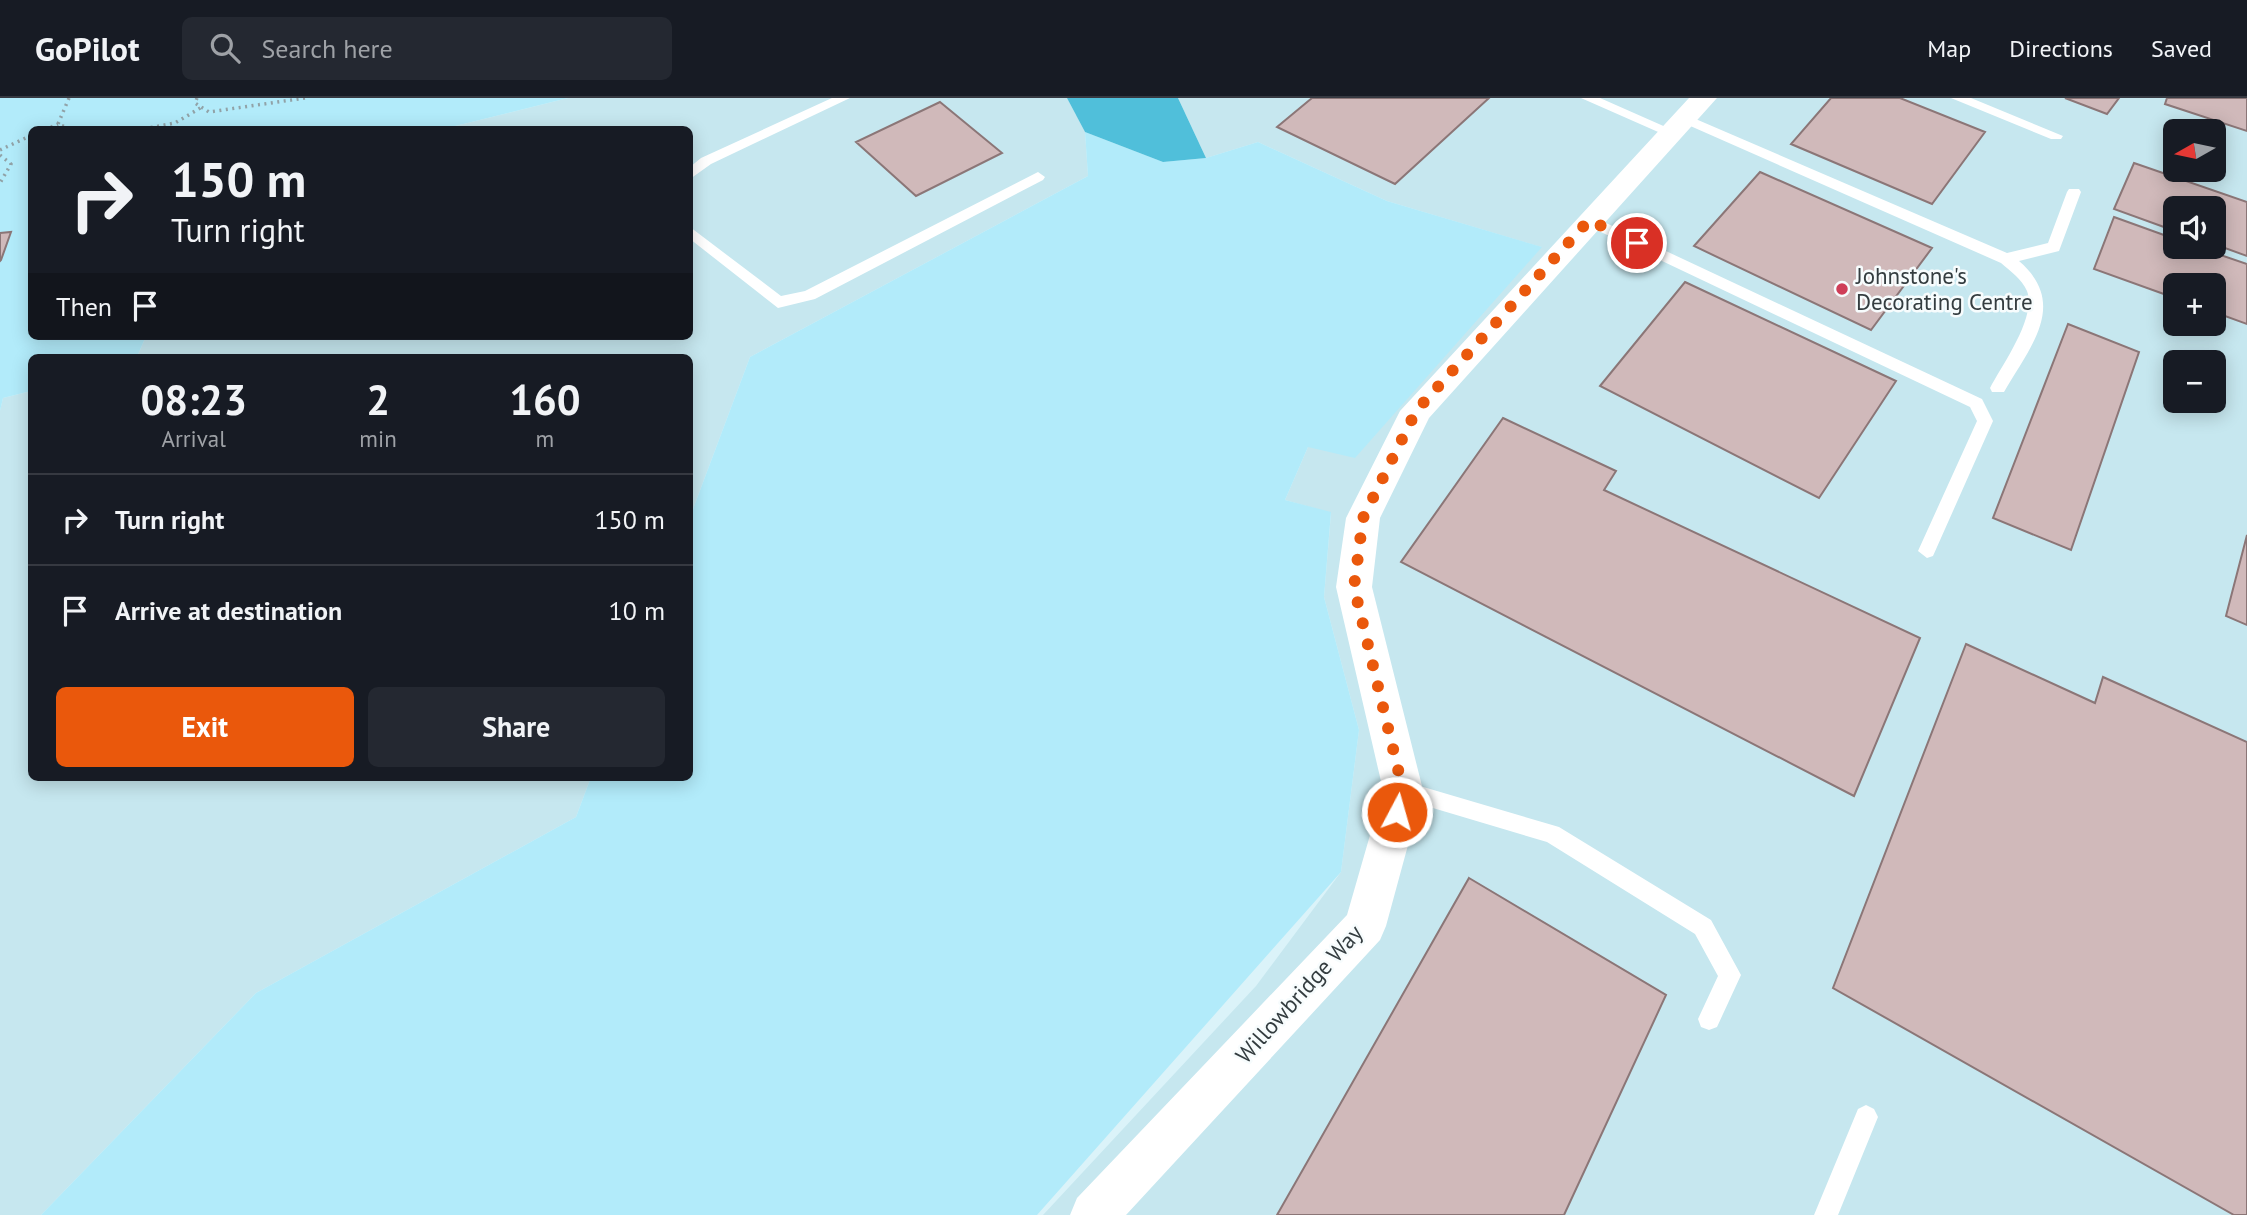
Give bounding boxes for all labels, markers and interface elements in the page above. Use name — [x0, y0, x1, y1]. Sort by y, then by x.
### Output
search box — [182, 17, 672, 80]
text: GoPilot — [35, 27, 140, 70]
icon: search — [206, 29, 244, 67]
text: Search here — [262, 32, 393, 65]
text: Map — [1927, 33, 1971, 64]
text: Directions — [2009, 33, 2113, 64]
text: Saved — [2151, 33, 2212, 64]
north arrow — [2163, 119, 2226, 182]
map controls — [2163, 119, 2226, 413]
text: 150 m — [171, 147, 306, 211]
icon: right — [56, 154, 147, 245]
button: sound — [2163, 196, 2226, 259]
text: Turn right — [171, 209, 305, 251]
pin — [1607, 213, 1667, 273]
icon: arrive — [1618, 224, 1656, 262]
place label: Johnstone's Decorating Centre — [1855, 261, 2033, 316]
button: + — [2163, 273, 2226, 336]
marker: Johnstone's Decorating Centre — [1834, 281, 1850, 297]
icon: arrive — [126, 287, 164, 325]
text: Then — [56, 290, 112, 323]
button: − — [2163, 350, 2226, 413]
text: 08:23 — [140, 372, 247, 427]
text: 2 — [366, 372, 390, 427]
text: 160 — [509, 372, 581, 427]
text: Arrival — [161, 424, 226, 453]
text: min — [359, 424, 397, 453]
text: m — [536, 424, 554, 453]
icon: right — [56, 501, 94, 539]
text: Turn right — [115, 503, 224, 536]
text: 150 m — [594, 503, 665, 536]
icon: arrive — [56, 592, 94, 630]
text: Arrive at destination — [115, 594, 342, 627]
text: 10 m — [609, 594, 665, 627]
button: Exit — [56, 687, 354, 767]
button: Share — [368, 687, 665, 767]
position arrow — [1360, 775, 1434, 849]
street label: Willowbridge Way — [1229, 918, 1369, 1069]

